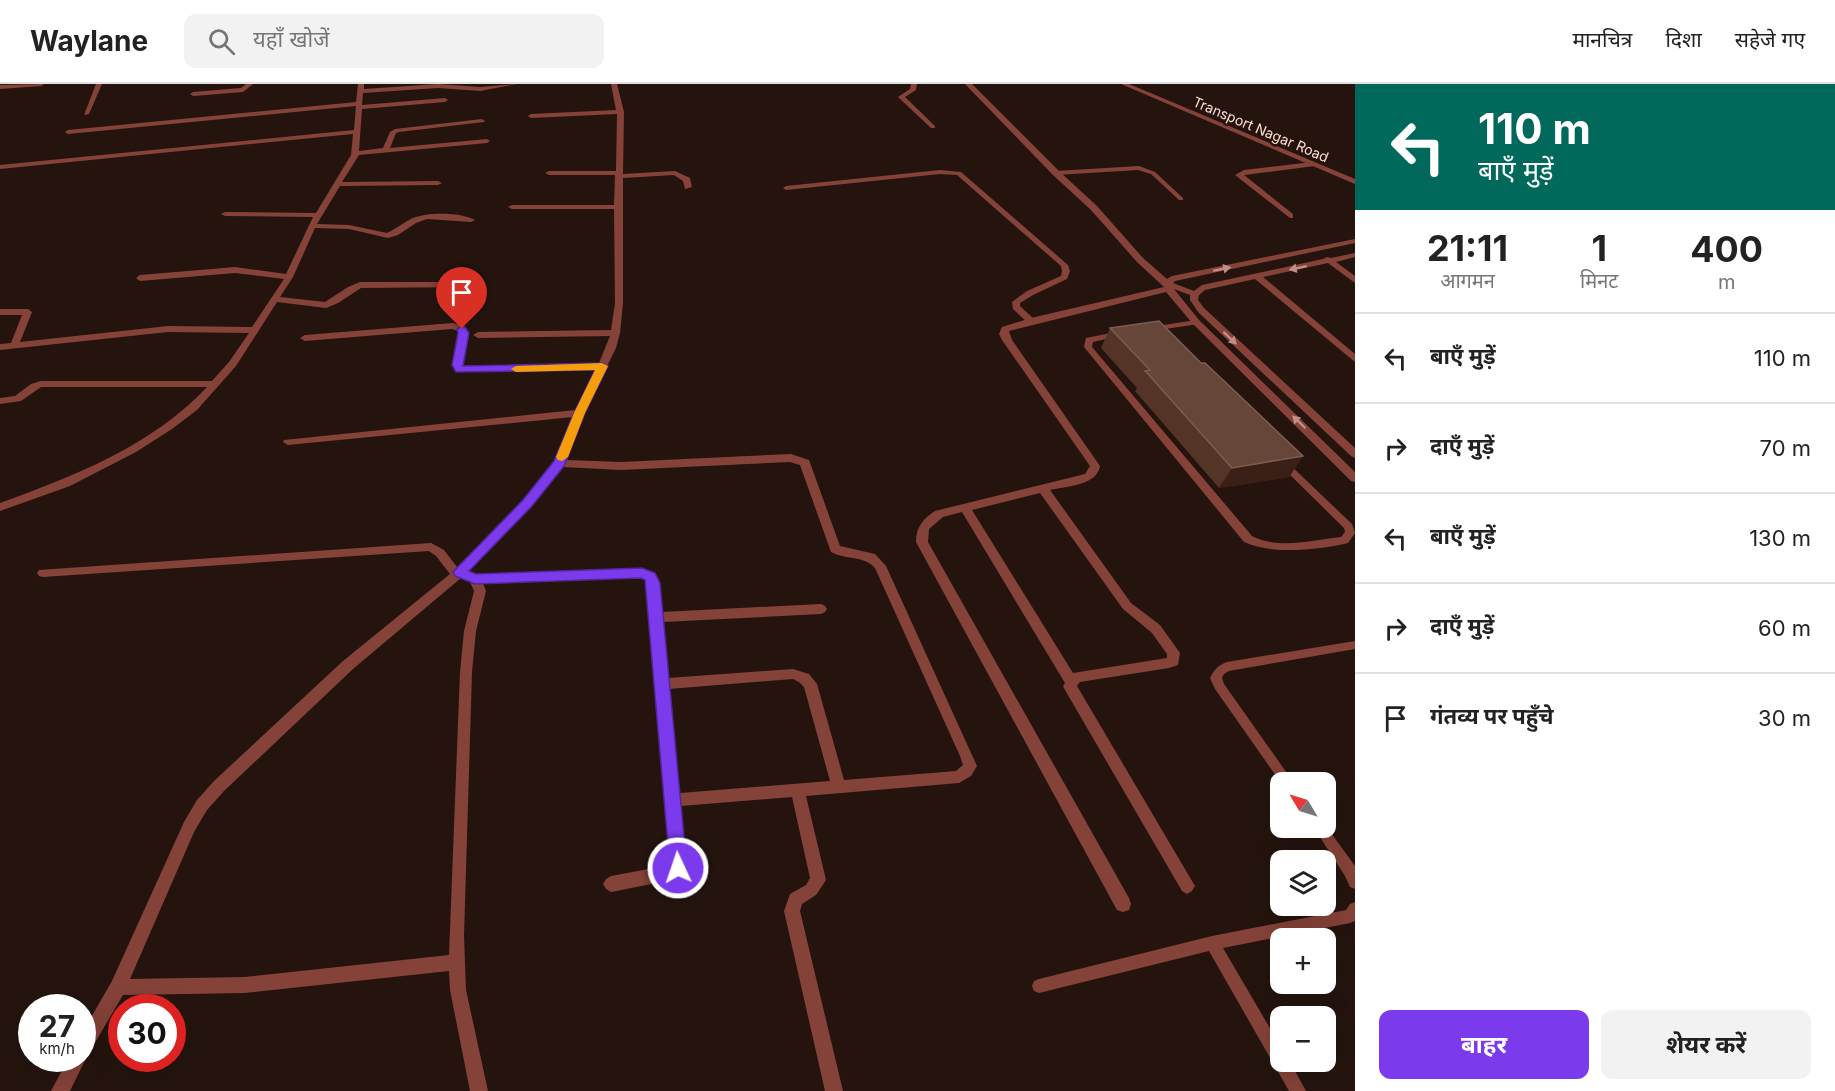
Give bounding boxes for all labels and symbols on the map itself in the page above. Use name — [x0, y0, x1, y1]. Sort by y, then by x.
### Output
street label: Transport Nagar Road — [1191, 93, 1331, 165]
one-way arrow — [1213, 264, 1232, 273]
one-way arrow — [1288, 264, 1307, 273]
pin — [436, 267, 487, 329]
one-way arrow — [1223, 331, 1238, 345]
one-way arrow — [1292, 415, 1307, 429]
north arrow — [1270, 772, 1336, 838]
position arrow — [646, 836, 710, 900]
speed limit sign: 30 — [108, 994, 186, 1072]

